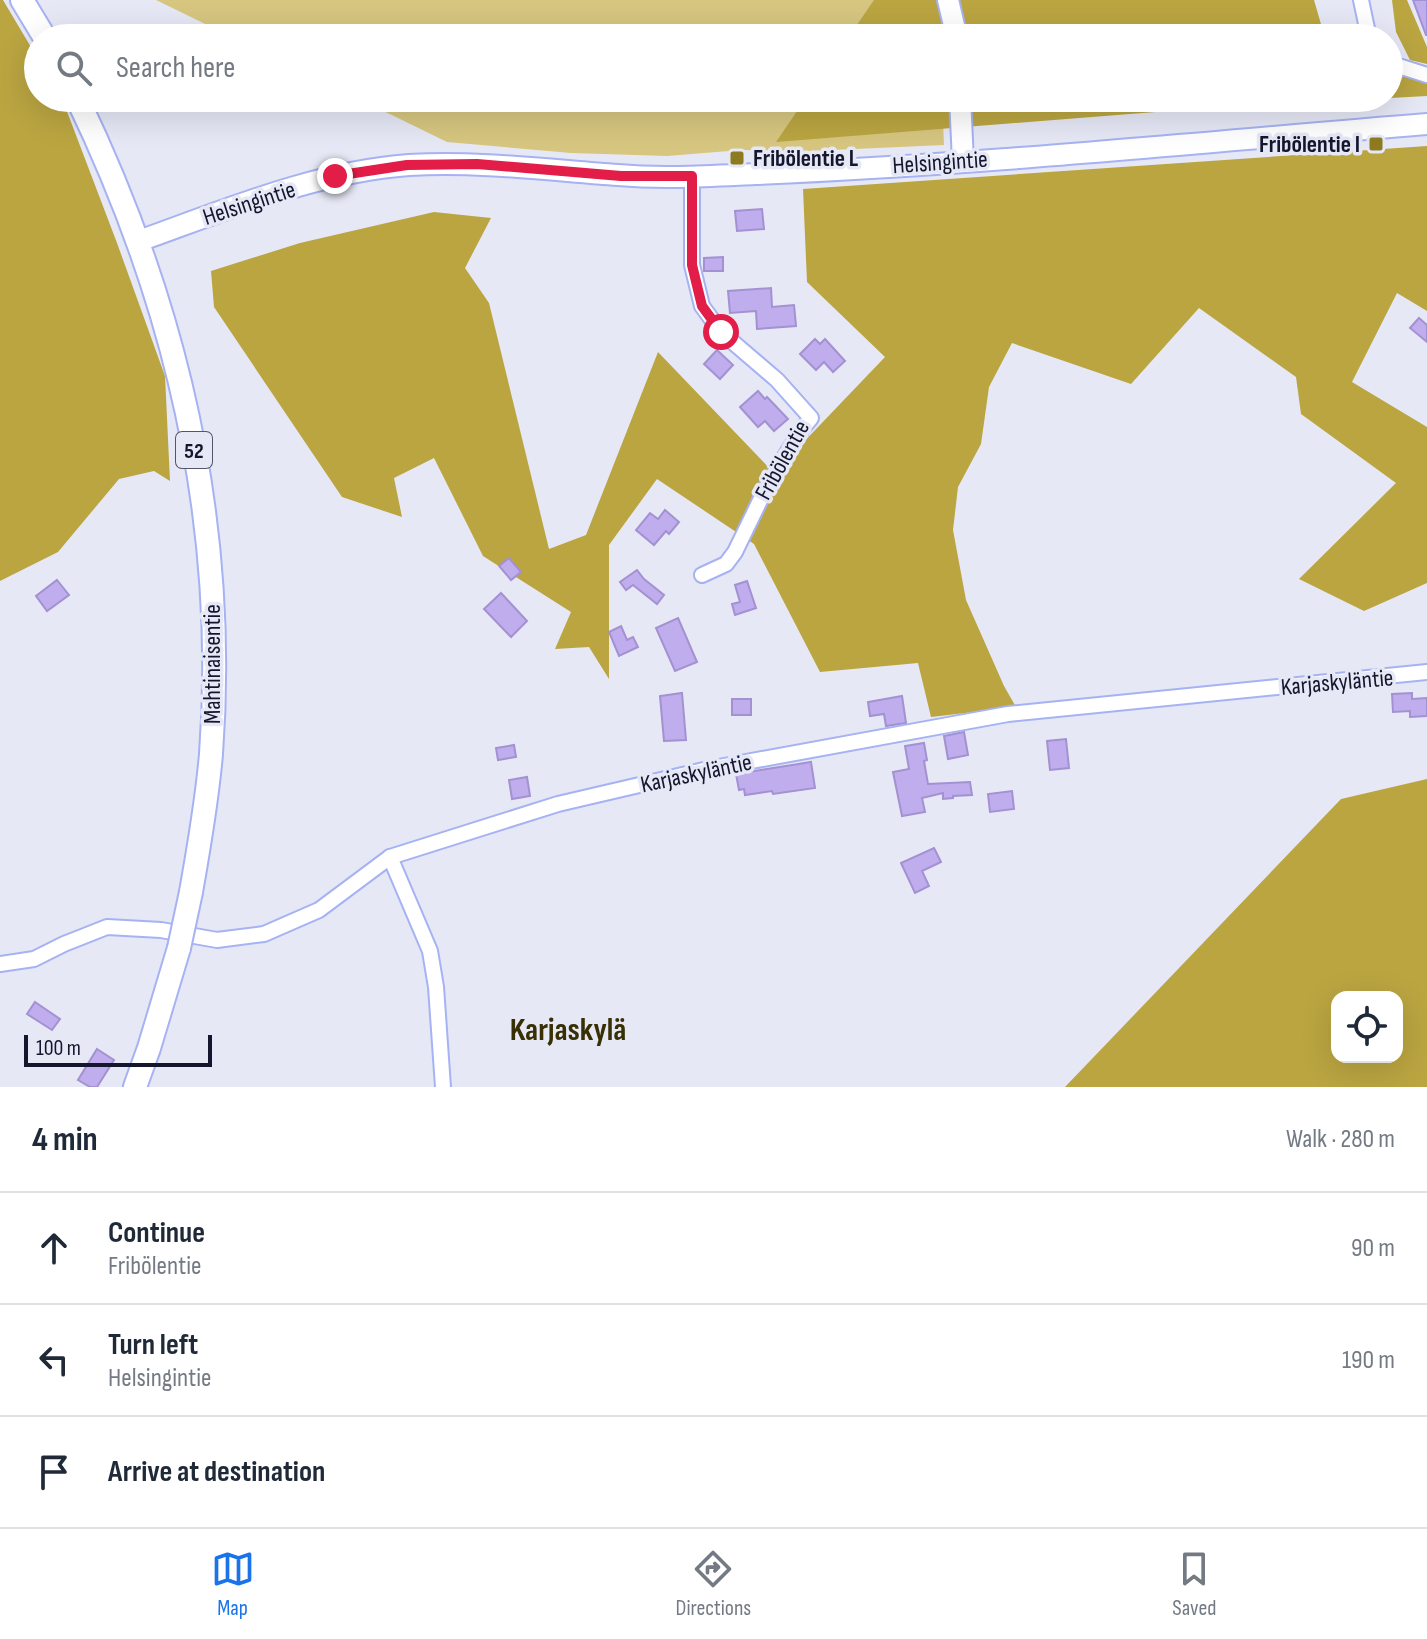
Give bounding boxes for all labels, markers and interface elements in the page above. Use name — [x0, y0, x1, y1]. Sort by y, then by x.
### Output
search box — [24, 24, 1403, 112]
icon: search — [52, 46, 96, 90]
text: Search here — [116, 50, 235, 86]
place label: Fribölentie I — [1259, 130, 1360, 159]
marker: Fribölentie I — [1367, 135, 1385, 153]
place label: Fribölentie L — [753, 144, 859, 173]
street label: Helsingintie — [891, 145, 989, 180]
marker: Fribölentie L — [728, 149, 746, 167]
route end — [317, 158, 353, 194]
street label: Helsingintie — [199, 175, 299, 232]
route start — [703, 314, 739, 350]
street label: Fribölentie — [749, 415, 816, 505]
road number: 52 — [176, 432, 212, 468]
street label: Mahtinaisentie — [198, 604, 227, 724]
street label: Karjaskyläntie — [1279, 663, 1395, 702]
street label: Karjaskyläntie — [638, 748, 754, 799]
map controls — [1331, 991, 1403, 1063]
button: locate — [1331, 991, 1403, 1063]
district label: Karjaskylä — [510, 1011, 626, 1050]
scale bar — [24, 1031, 212, 1067]
text: 100 m — [36, 1035, 81, 1062]
text: 4 min — [32, 1119, 98, 1160]
text: Walk · 280 m — [1286, 1124, 1395, 1155]
text: Continue — [108, 1215, 205, 1251]
icon: ahead — [32, 1226, 76, 1270]
text: 90 m — [1351, 1233, 1395, 1264]
text: Fribölentie — [108, 1251, 202, 1282]
text: Turn left — [108, 1327, 198, 1363]
icon: left — [32, 1338, 76, 1382]
text: 190 m — [1342, 1345, 1395, 1376]
text: Helsingintie — [108, 1363, 212, 1394]
icon: arrive — [32, 1450, 76, 1494]
text: Arrive at destination — [108, 1454, 325, 1490]
tab: Map — [211, 1547, 255, 1622]
tab: Directions — [676, 1547, 751, 1622]
tab: Saved — [1172, 1547, 1216, 1622]

